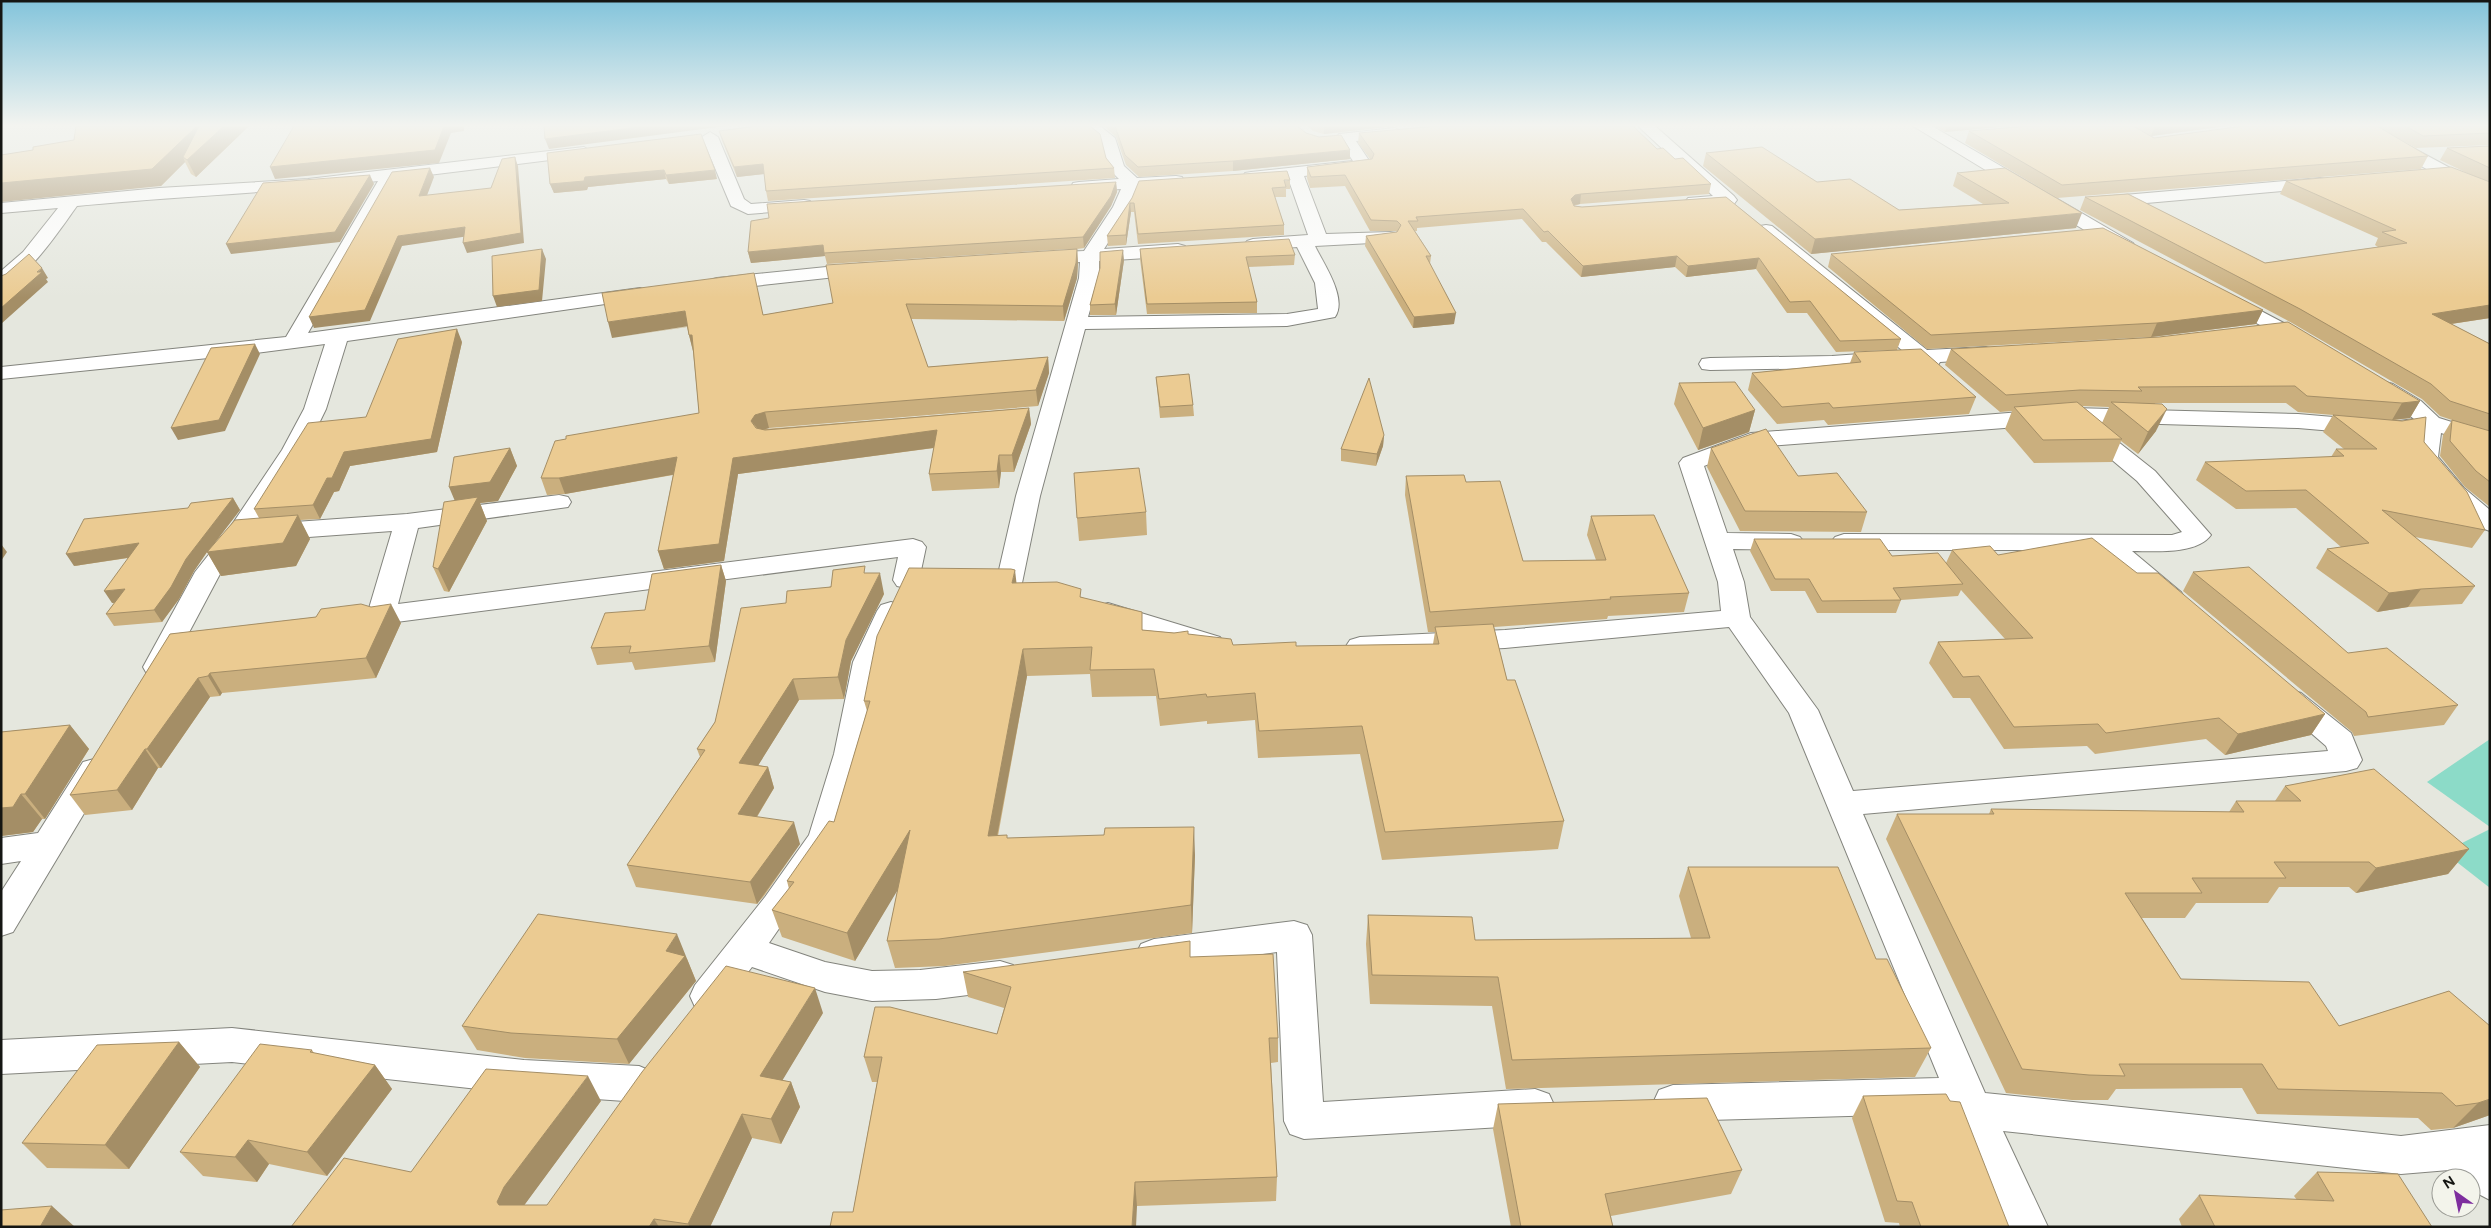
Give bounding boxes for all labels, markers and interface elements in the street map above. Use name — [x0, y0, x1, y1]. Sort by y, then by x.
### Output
north arrow — [2431, 1168, 2481, 1218]
text: N — [2440, 1172, 2458, 1193]

